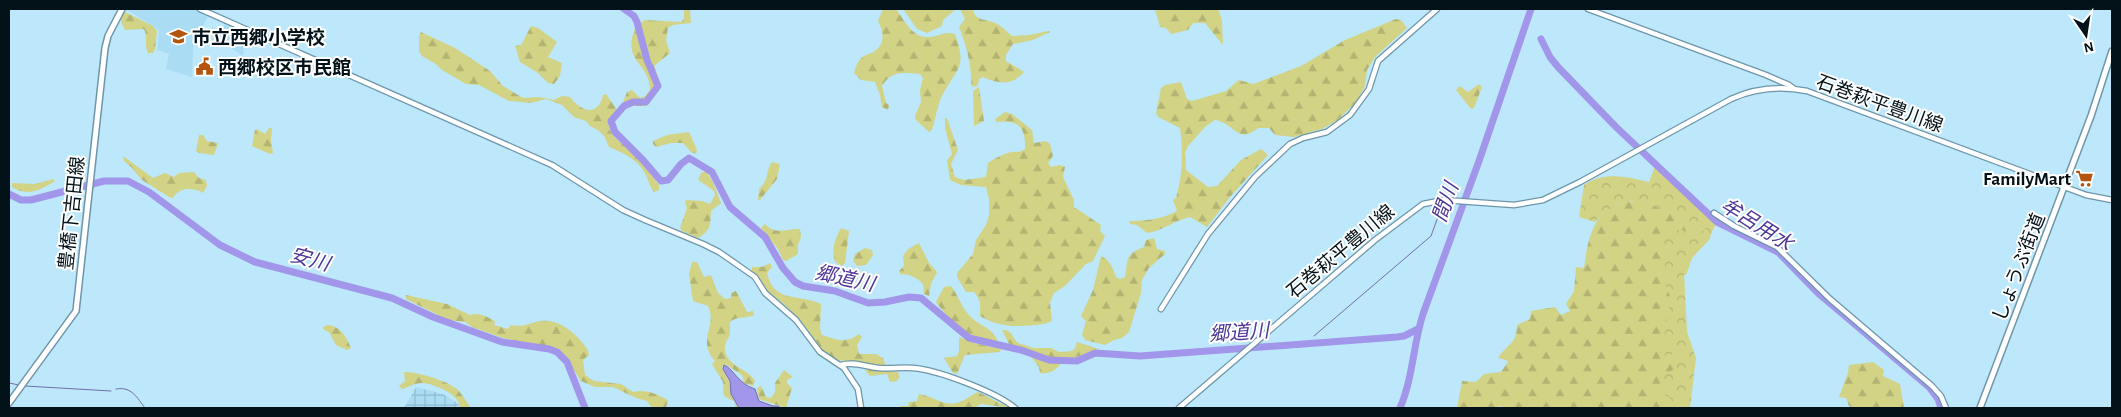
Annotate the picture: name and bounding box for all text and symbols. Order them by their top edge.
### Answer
north arrow [2061,10,2111,60]
school or university icon: 市立西郷小学校 [168,27,188,47]
place label: 市立西郷小学校 [192,27,325,48]
text: N [2082,39,2095,55]
public building icon: 西郷校区市民館 [194,57,214,77]
place label: 西郷校区市民館 [218,58,351,78]
street label: 石巻萩平豊川線 [1814,71,1946,136]
street label: 豊橋下吉田線 [55,155,88,271]
supermarket icon: FamilyMart [2075,168,2095,188]
place label: FamilyMart [1983,170,2072,189]
water label: 間川 [1430,178,1463,225]
water label: 牟呂用水 [1717,194,1798,256]
street label: 石巻萩平豊川線 [1283,201,1398,302]
street label: しょうぶ街道 [1989,211,2049,324]
water label: 安川 [288,244,334,275]
water label: 郷道川 [813,262,878,295]
water label: 郷道川 [1208,320,1272,345]

